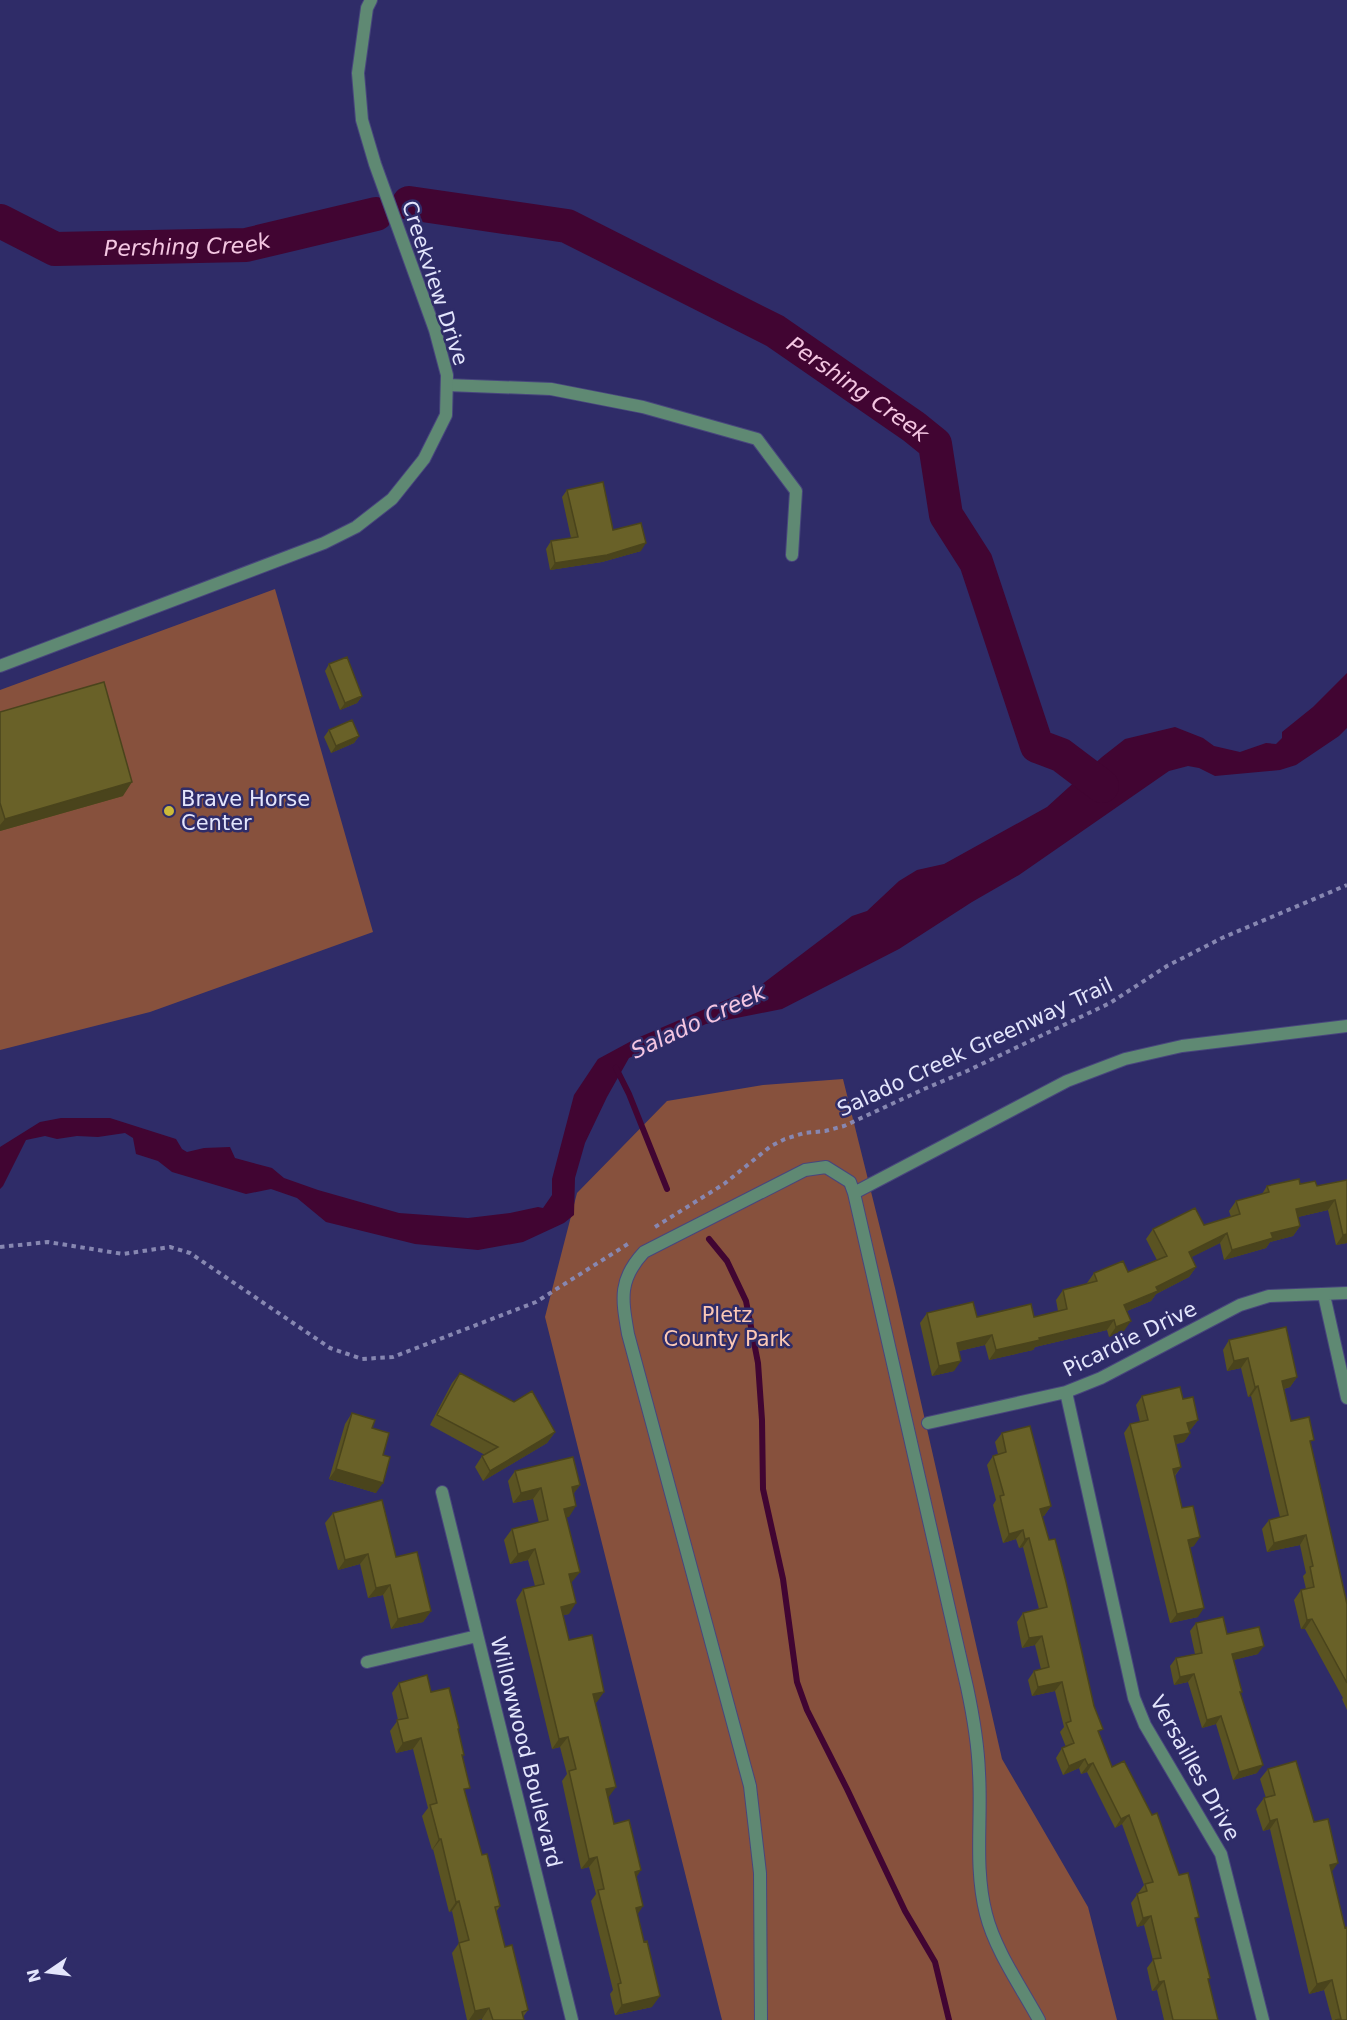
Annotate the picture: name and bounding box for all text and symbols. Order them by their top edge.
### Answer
street label: Creekview Drive [397,198,473,368]
water label: Pershing Creek [104,227,274,261]
water label: Pershing Creek [782,331,935,448]
place label: Brave Horse Center [181,787,310,835]
marker: Brave Horse Center [162,804,176,818]
street label: Salado Creek Greenway Trail [834,973,1116,1121]
water label: Salado Creek [627,979,771,1064]
street label: Picardie Drive [1059,1296,1201,1382]
park label: Pletz County Park [664,1303,791,1351]
street label: Willowwood Boulevard [486,1634,566,1870]
street label: Versailles Drive [1145,1691,1245,1845]
north arrow [18,1942,78,2002]
text: N [23,1967,45,1984]

